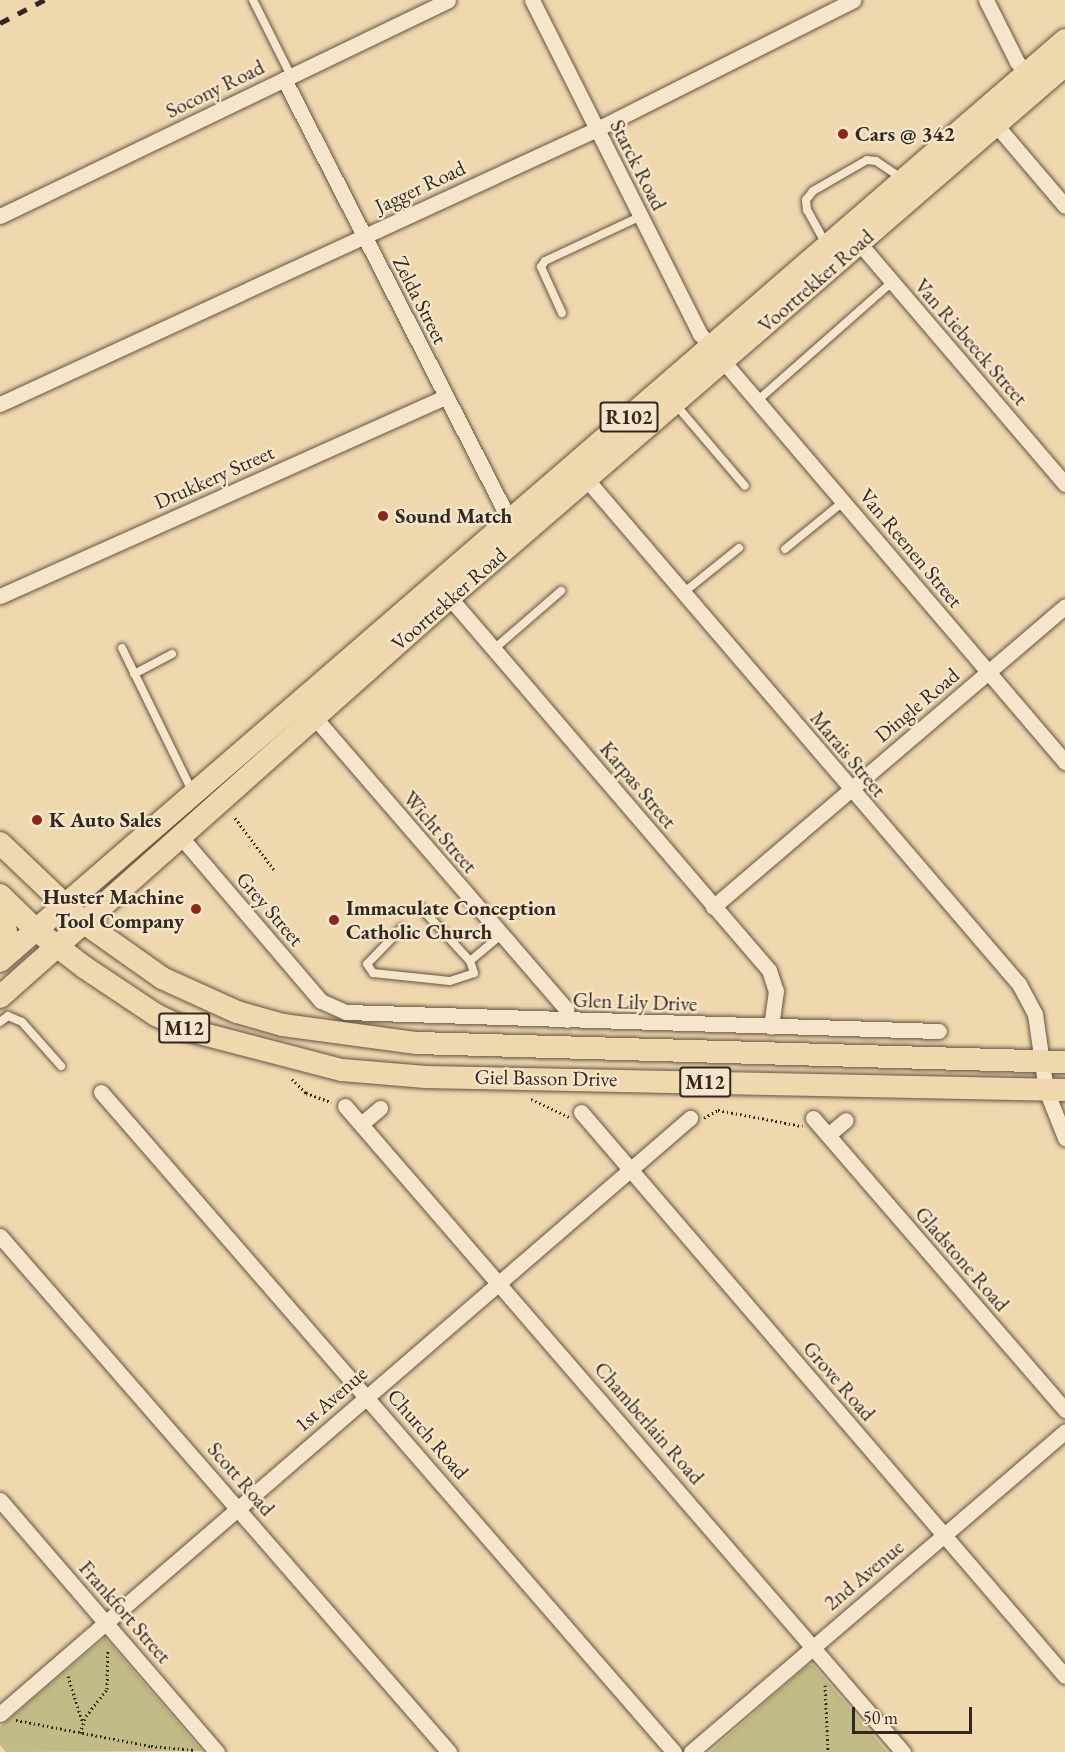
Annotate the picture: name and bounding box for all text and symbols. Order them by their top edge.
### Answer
street label: Socony Road [162,54,268,124]
street label: Starck Road [604,115,672,215]
place label: Cars @ 342 [855,121,955,147]
marker: Cars @ 342 [836,127,850,141]
street label: Jagger Road [371,155,469,219]
street label: Voortrekker Road [753,224,879,338]
street label: Zelda Street [387,252,453,348]
street label: Van Riebeeck Street [909,274,1033,410]
road number: R102 [599,400,659,434]
street label: Drukkery Street [150,439,278,515]
street label: Van Reenen Street [854,483,968,613]
place label: Sound Match [395,503,512,529]
marker: Sound Match [376,509,390,523]
street label: Voortrekker Road [386,542,512,656]
street label: Dingle Road [870,662,964,748]
street label: Marais Street [805,706,891,802]
street label: Karpas Street [594,736,682,834]
street label: Wicht Street [398,786,482,878]
place label: K Auto Sales [49,807,161,833]
marker: K Auto Sales [30,813,44,827]
street label: Grey Street [231,867,309,951]
place label: Huster Machine Tool Company [43,884,184,934]
place label: Immaculate Conception Catholic Church [346,895,556,945]
marker: Huster Machine Tool Company [189,902,203,916]
marker: Immaculate Conception Catholic Church [327,913,341,927]
street label: Glen Lily Drive [572,987,698,1017]
road number: M12 [157,1011,211,1045]
street label: Giel Basson Drive [474,1064,618,1092]
road number: M12 [678,1065,732,1099]
street label: Gladstone Road [910,1201,1014,1317]
street label: Grove Road [798,1336,880,1426]
street label: Chamberlain Road [589,1357,709,1489]
street label: 1st Avenue [290,1361,372,1437]
street label: Church Road [382,1384,474,1484]
street label: Scott Road [202,1437,280,1521]
street label: 2nd Avenue [819,1534,909,1616]
street label: Frankfort Street [74,1556,176,1668]
scale bar [855,1695,975,1733]
text: 50 m [863,1706,898,1729]

